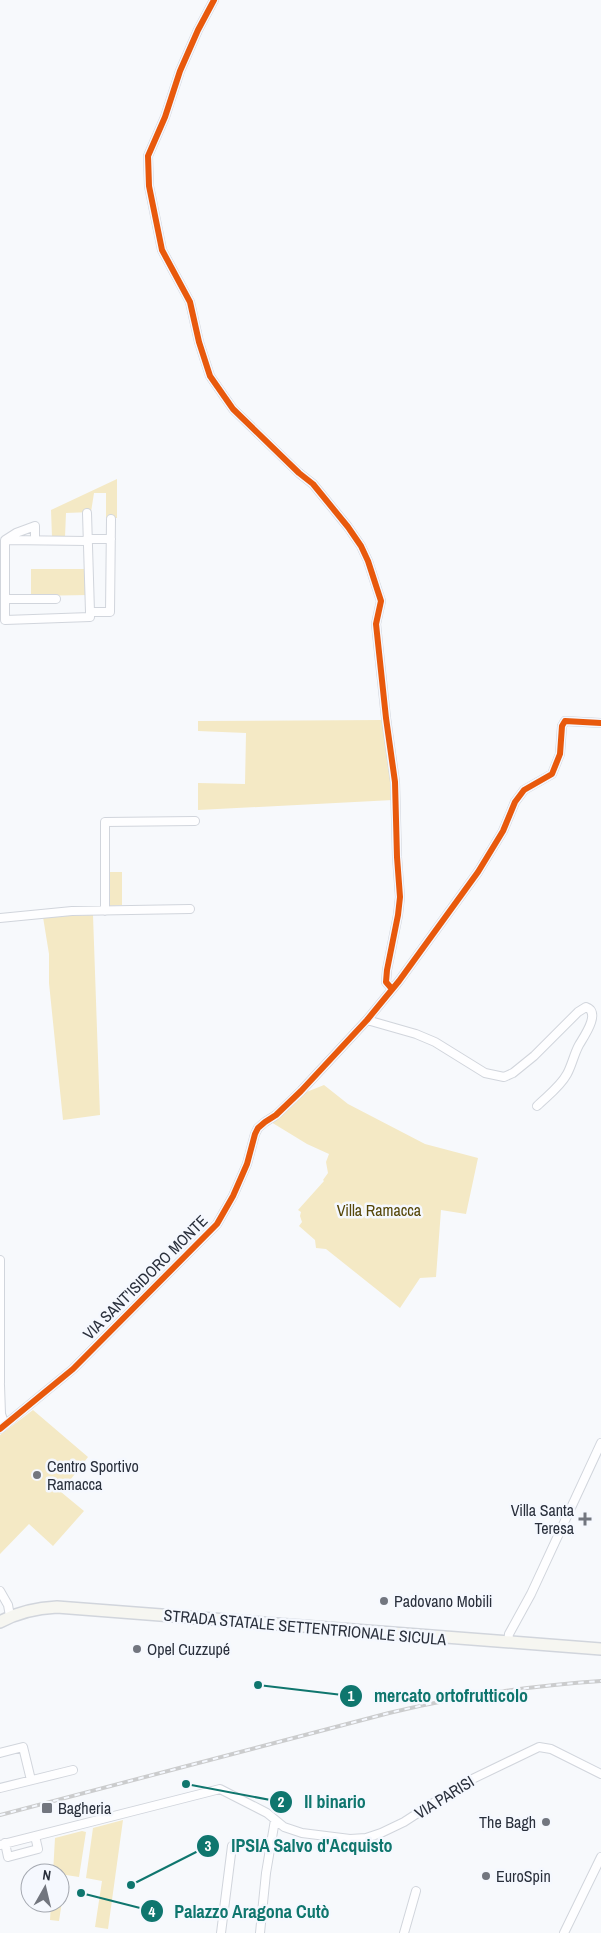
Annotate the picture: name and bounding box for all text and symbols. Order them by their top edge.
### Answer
park label: Villa Ramacca [337,1199,422,1221]
street label: VIA SANT'ISIDORO MONTE [78,1210,212,1344]
place label: Centro Sportivo Ramacca [47,1455,139,1495]
marker: Centro Sportivo Ramacca [31,1469,43,1481]
place label: Villa Santa Teresa [511,1499,575,1539]
marker: Villa Santa Teresa [578,1512,592,1526]
place label: Padovano Mobili [394,1590,492,1612]
marker: Padovano Mobili [378,1595,390,1607]
street label: STRADA STATALE SETTENTRIONALE SICULA [163,1604,447,1650]
place label: Opel Cuzzupé [147,1638,230,1660]
marker: Opel Cuzzupé [131,1643,143,1655]
callout: mercato ortofrutticolo [338,1679,538,1712]
text: mercato ortofrutticolo [374,1683,528,1708]
text: 1 [348,1685,355,1706]
street label: VIA PARISI [410,1770,478,1824]
callout: Il binario [269,1785,375,1818]
text: Il binario [304,1789,366,1814]
text: 2 [278,1791,285,1812]
place label: Bagheria [58,1797,112,1819]
marker: Bagheria [40,1801,54,1815]
place label: The Bagh [479,1811,536,1833]
marker: The Bagh [540,1816,552,1828]
callout: IPSIA Salvo d'Acquisto [196,1829,403,1862]
text: IPSIA Salvo d'Acquisto [231,1833,393,1858]
text: 3 [205,1835,212,1856]
north arrow [20,1863,70,1913]
place label: EuroSpin [496,1865,551,1887]
text: N [41,1866,52,1885]
marker: EuroSpin [480,1870,492,1882]
callout: Palazzo Aragona Cutò [139,1895,340,1928]
text: Palazzo Aragona Cutò [174,1899,330,1924]
text: 4 [149,1901,156,1922]

